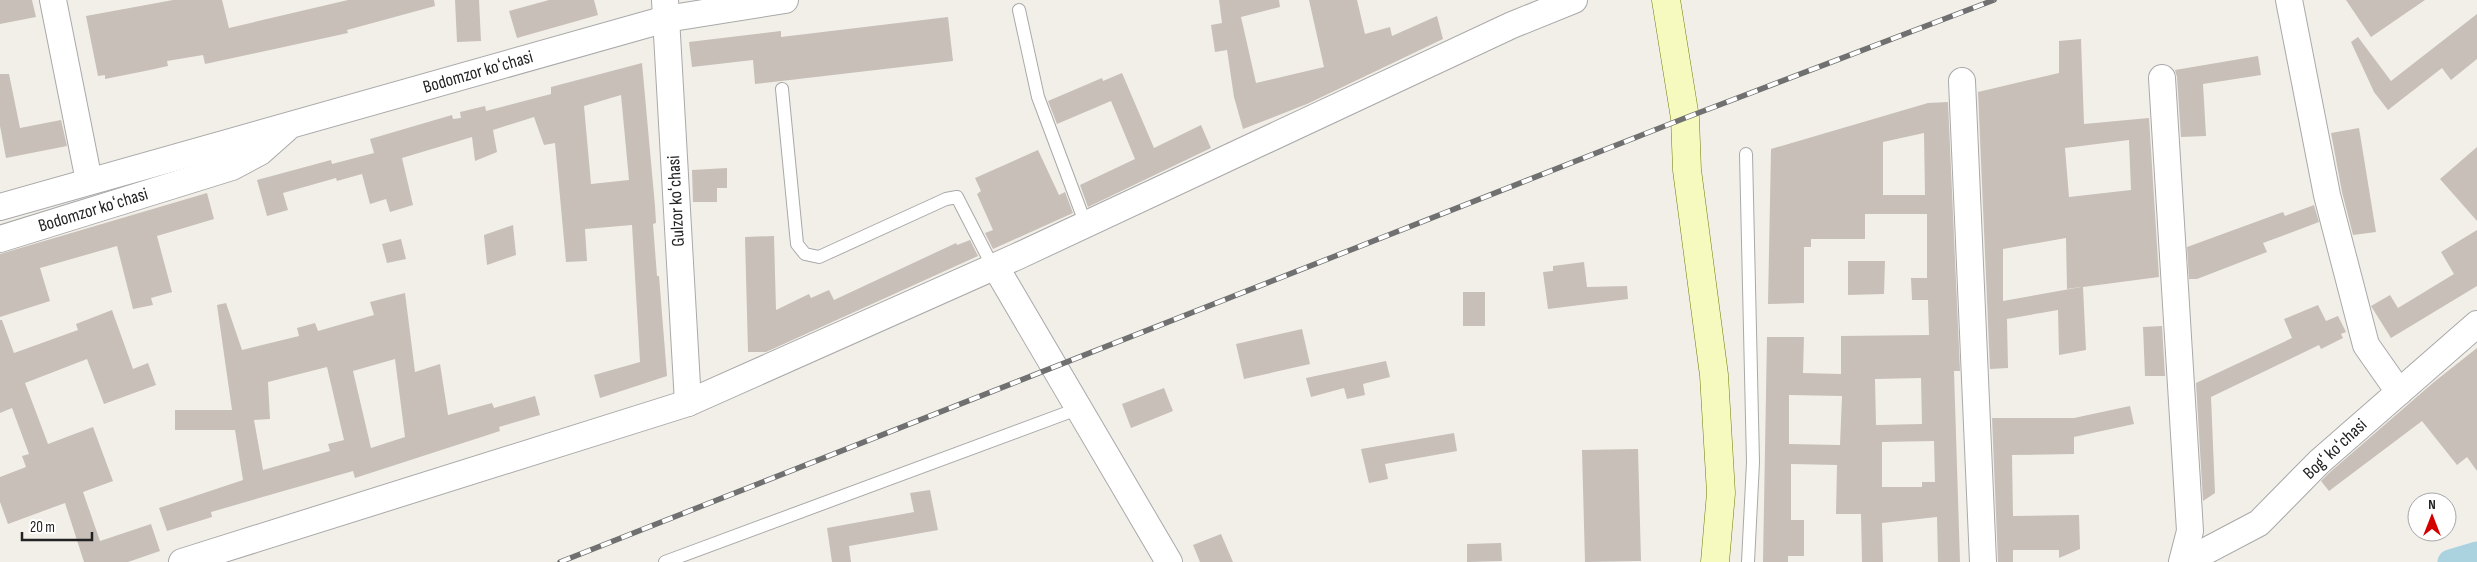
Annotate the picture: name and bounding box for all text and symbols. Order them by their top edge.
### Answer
street label: Bodomzor koʻchasi [421,46,535,98]
street label: Gulzor koʻchasi [663,155,689,247]
street label: Bodomzor koʻchasi [36,183,150,237]
street label: Bogʻ koʻchasi [2299,414,2371,484]
north arrow [2407,492,2457,542]
text: N [2428,496,2436,513]
scale bar [22,510,92,542]
text: 20 m [30,518,55,537]

